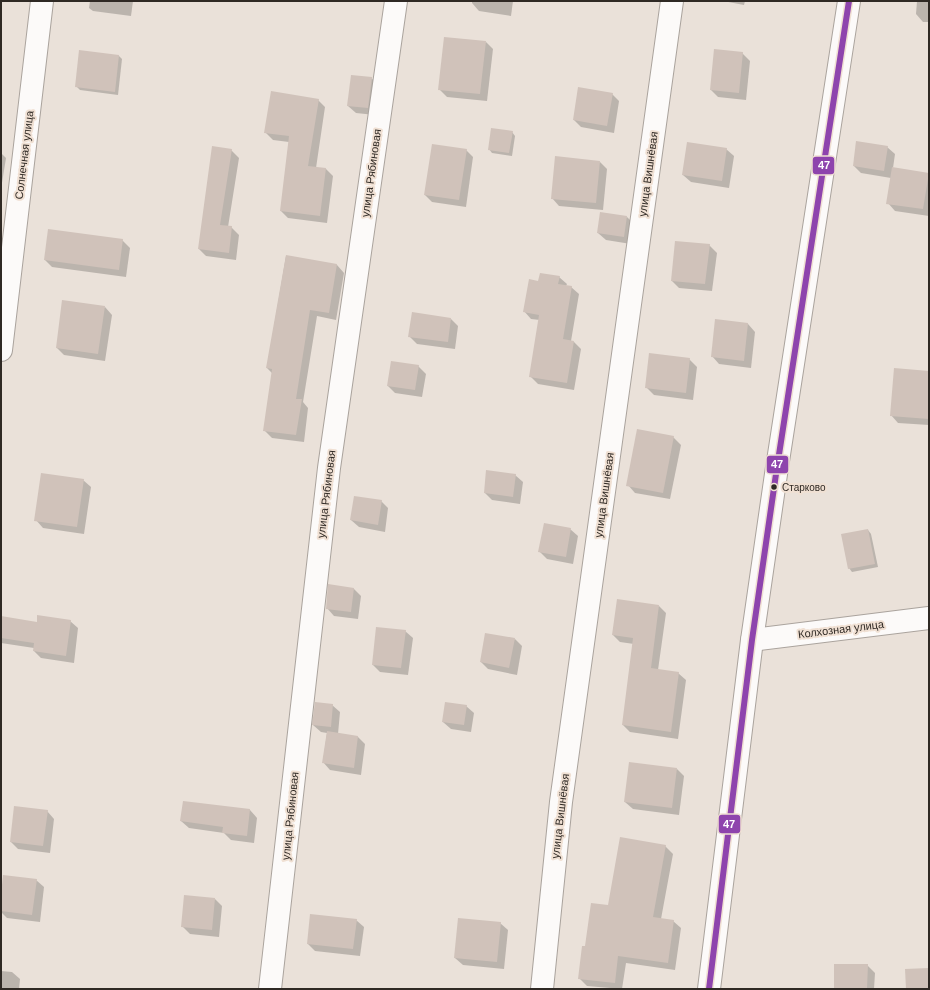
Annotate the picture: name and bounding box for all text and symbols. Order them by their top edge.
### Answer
street label: Солнечная улица [13,109,36,200]
street label: улица Рябиновая [359,128,383,218]
street label: улица Вишнёвая [636,131,660,217]
line badge: 47 [812,156,835,175]
text: 47 [818,159,830,171]
street label: улица Рябиновая [315,449,337,539]
street label: улица Вишнёвая [592,452,616,538]
line badge: 47 [766,455,789,474]
text: 47 [771,458,783,470]
marker: Старково [769,482,779,492]
place label: Старково [782,482,826,493]
street label: Колхозная улица [797,618,886,640]
street label: улица Рябиновая [279,771,301,861]
street label: улица Вишнёвая [549,773,571,859]
line badge: 47 [718,814,741,834]
text: 47 [723,818,735,830]

